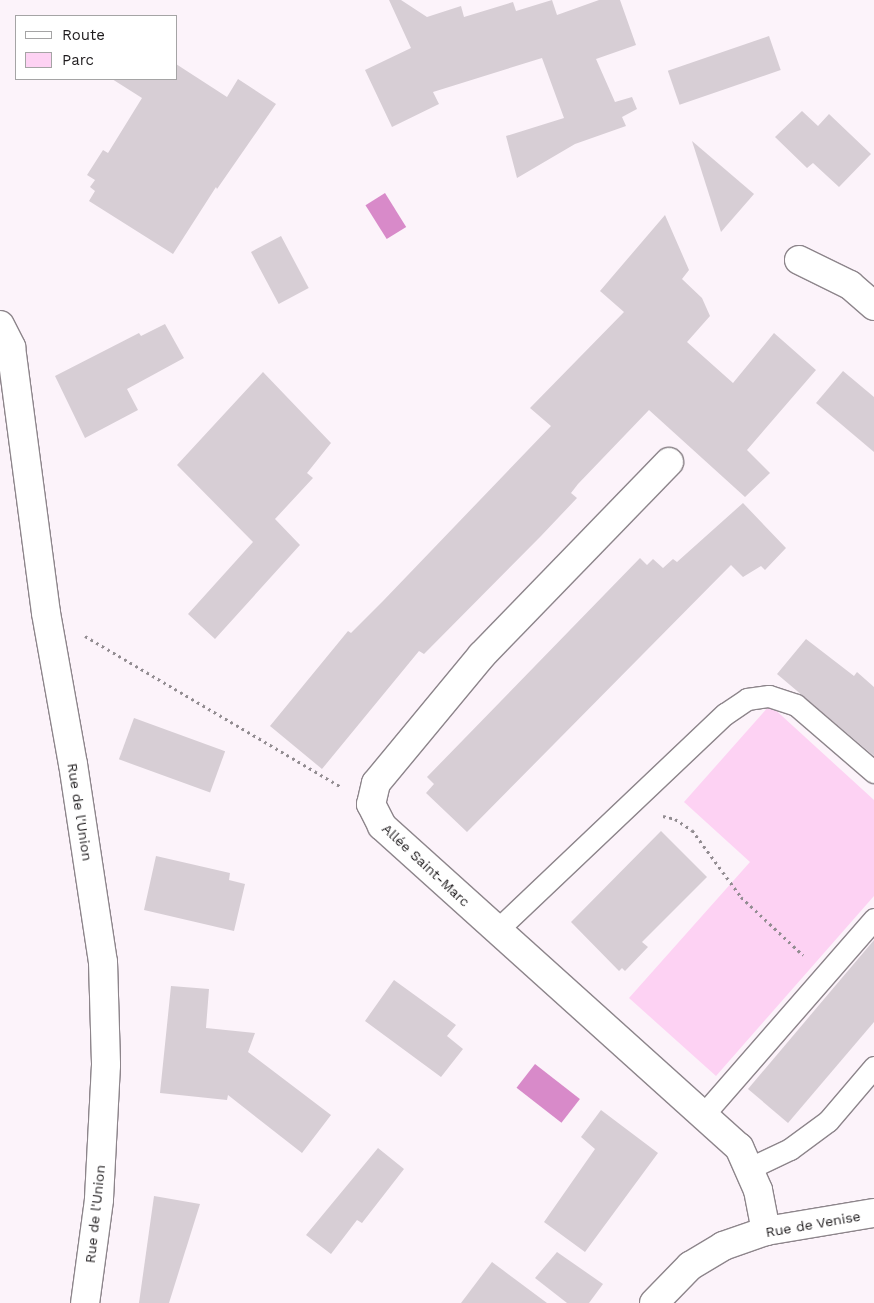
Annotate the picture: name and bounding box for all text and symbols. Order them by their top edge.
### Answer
legend [15,15,178,80]
text: Route [62,26,105,44]
text: Parc [62,51,94,69]
street label: Rue de l'Union [64,762,96,862]
street label: Allée Saint-Marc [379,820,473,910]
street label: Rue de l'Union [81,1164,109,1264]
street label: Rue de Venise [764,1207,862,1241]

